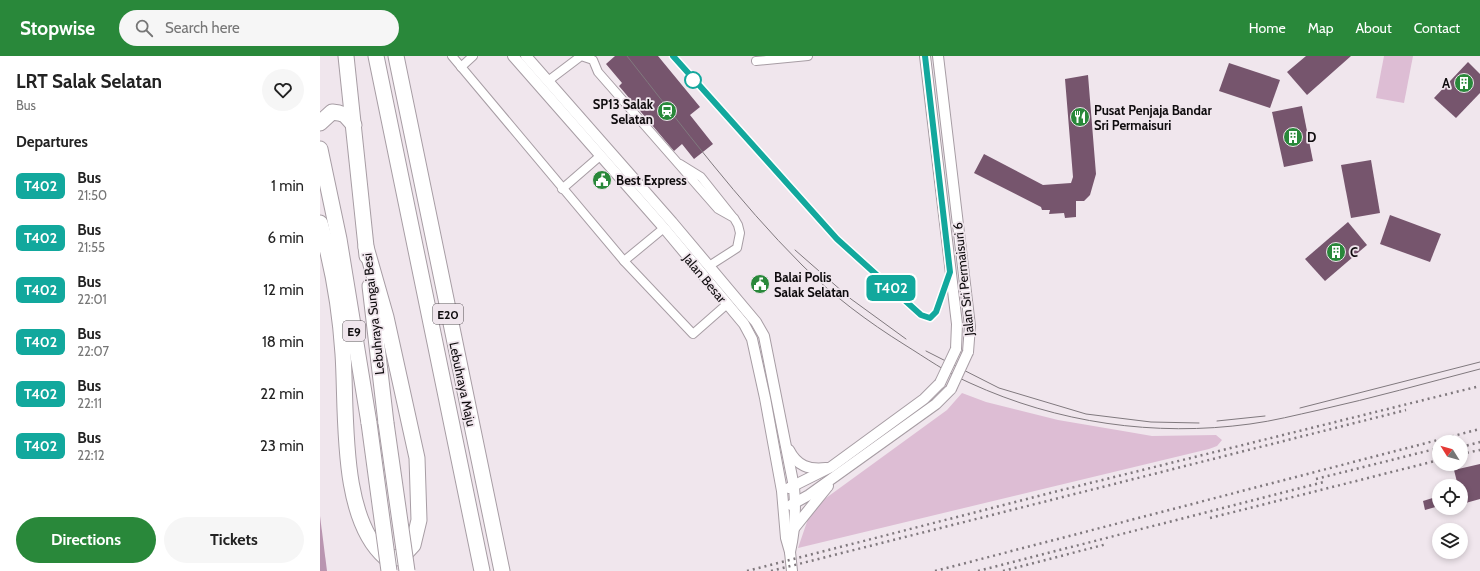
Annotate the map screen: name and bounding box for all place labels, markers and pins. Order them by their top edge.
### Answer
unlabelled marker [684,71,702,89]
building icon: A [1453,72,1475,94]
place label: A [1442,75,1451,91]
place label: SP13 Salak Selatan [593,96,654,127]
station icon: SP13 Salak Selatan [656,100,678,122]
place label: Pusat Penjaja Bandar Sri Permaisuri [1094,102,1212,133]
restaurant icon: Pusat Penjaja Bandar Sri Permaisuri [1069,106,1091,128]
building icon: D [1282,126,1304,148]
place label: D [1307,129,1316,145]
public building icon: Best Express [591,169,613,191]
place label: Best Express [616,172,687,188]
building icon: C [1325,241,1347,263]
place label: C [1350,244,1358,260]
place label: Balai Polis Salak Selatan [774,269,849,300]
public building icon: Balai Polis Salak Selatan [749,273,771,295]

